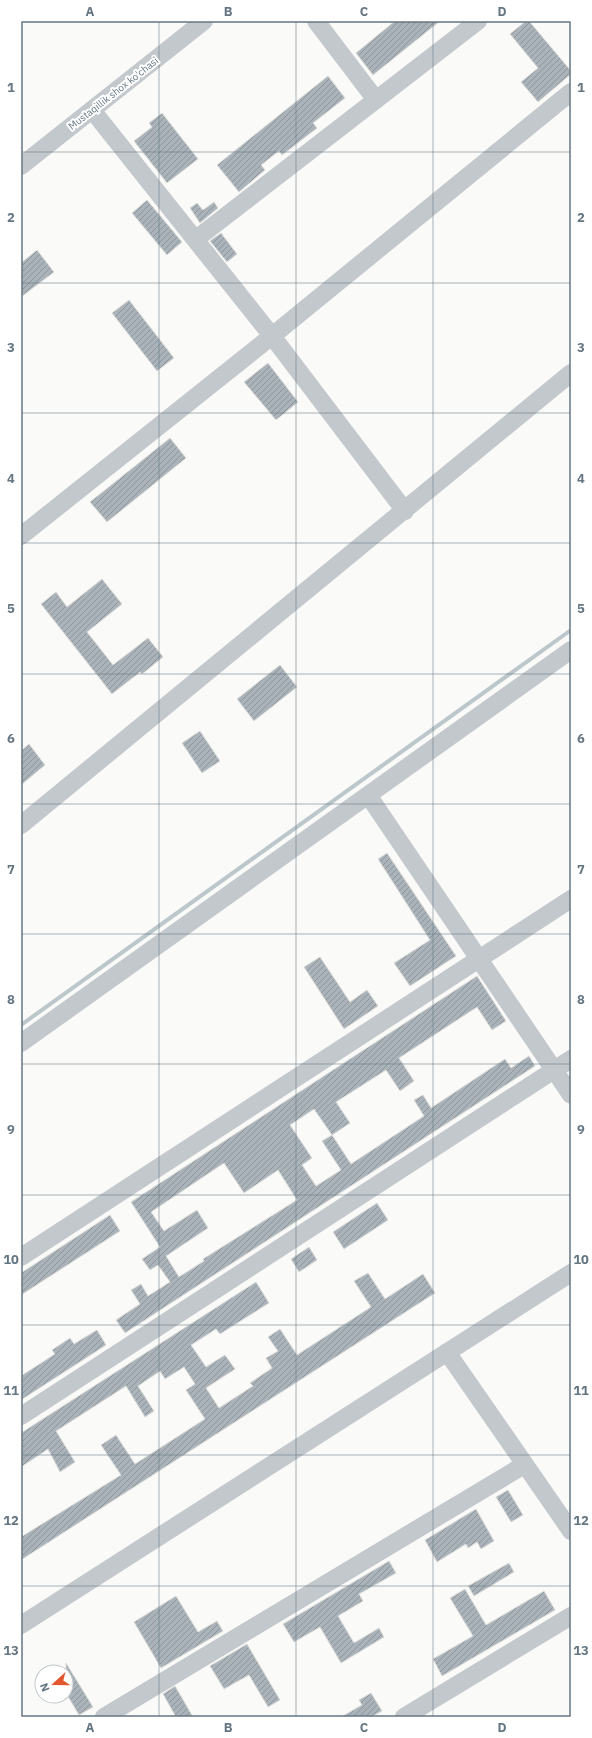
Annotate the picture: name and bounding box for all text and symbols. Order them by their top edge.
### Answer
text: A [86,3,95,20]
text: B [224,3,233,20]
text: C [360,3,369,20]
text: D [497,3,507,20]
street label: Mustaqillik shox ko'chasi [66,54,161,133]
text: 1 [7,79,15,96]
text: 1 [577,79,585,96]
text: 2 [7,209,15,226]
text: 2 [577,209,585,226]
text: 3 [7,339,15,356]
text: 3 [577,339,585,356]
text: 4 [7,470,15,487]
text: 4 [577,470,585,487]
text: 5 [7,600,15,617]
text: 5 [577,600,585,617]
text: 6 [7,730,15,747]
text: 6 [577,730,585,747]
text: 7 [7,861,15,878]
text: 7 [577,861,585,878]
text: 8 [7,991,15,1008]
text: 8 [577,991,585,1008]
text: 9 [7,1121,15,1138]
text: 9 [577,1121,585,1138]
text: 10 [3,1251,19,1268]
text: 10 [573,1251,589,1268]
text: 11 [3,1382,19,1399]
text: 11 [573,1382,589,1399]
text: 12 [3,1512,19,1529]
text: 12 [573,1512,589,1529]
text: 13 [3,1642,19,1659]
text: 13 [573,1642,589,1659]
north arrow [34,1664,74,1704]
text: N [37,1681,53,1694]
text: A [86,1719,95,1736]
text: B [224,1719,233,1736]
text: C [360,1719,369,1736]
text: D [497,1719,507,1736]

